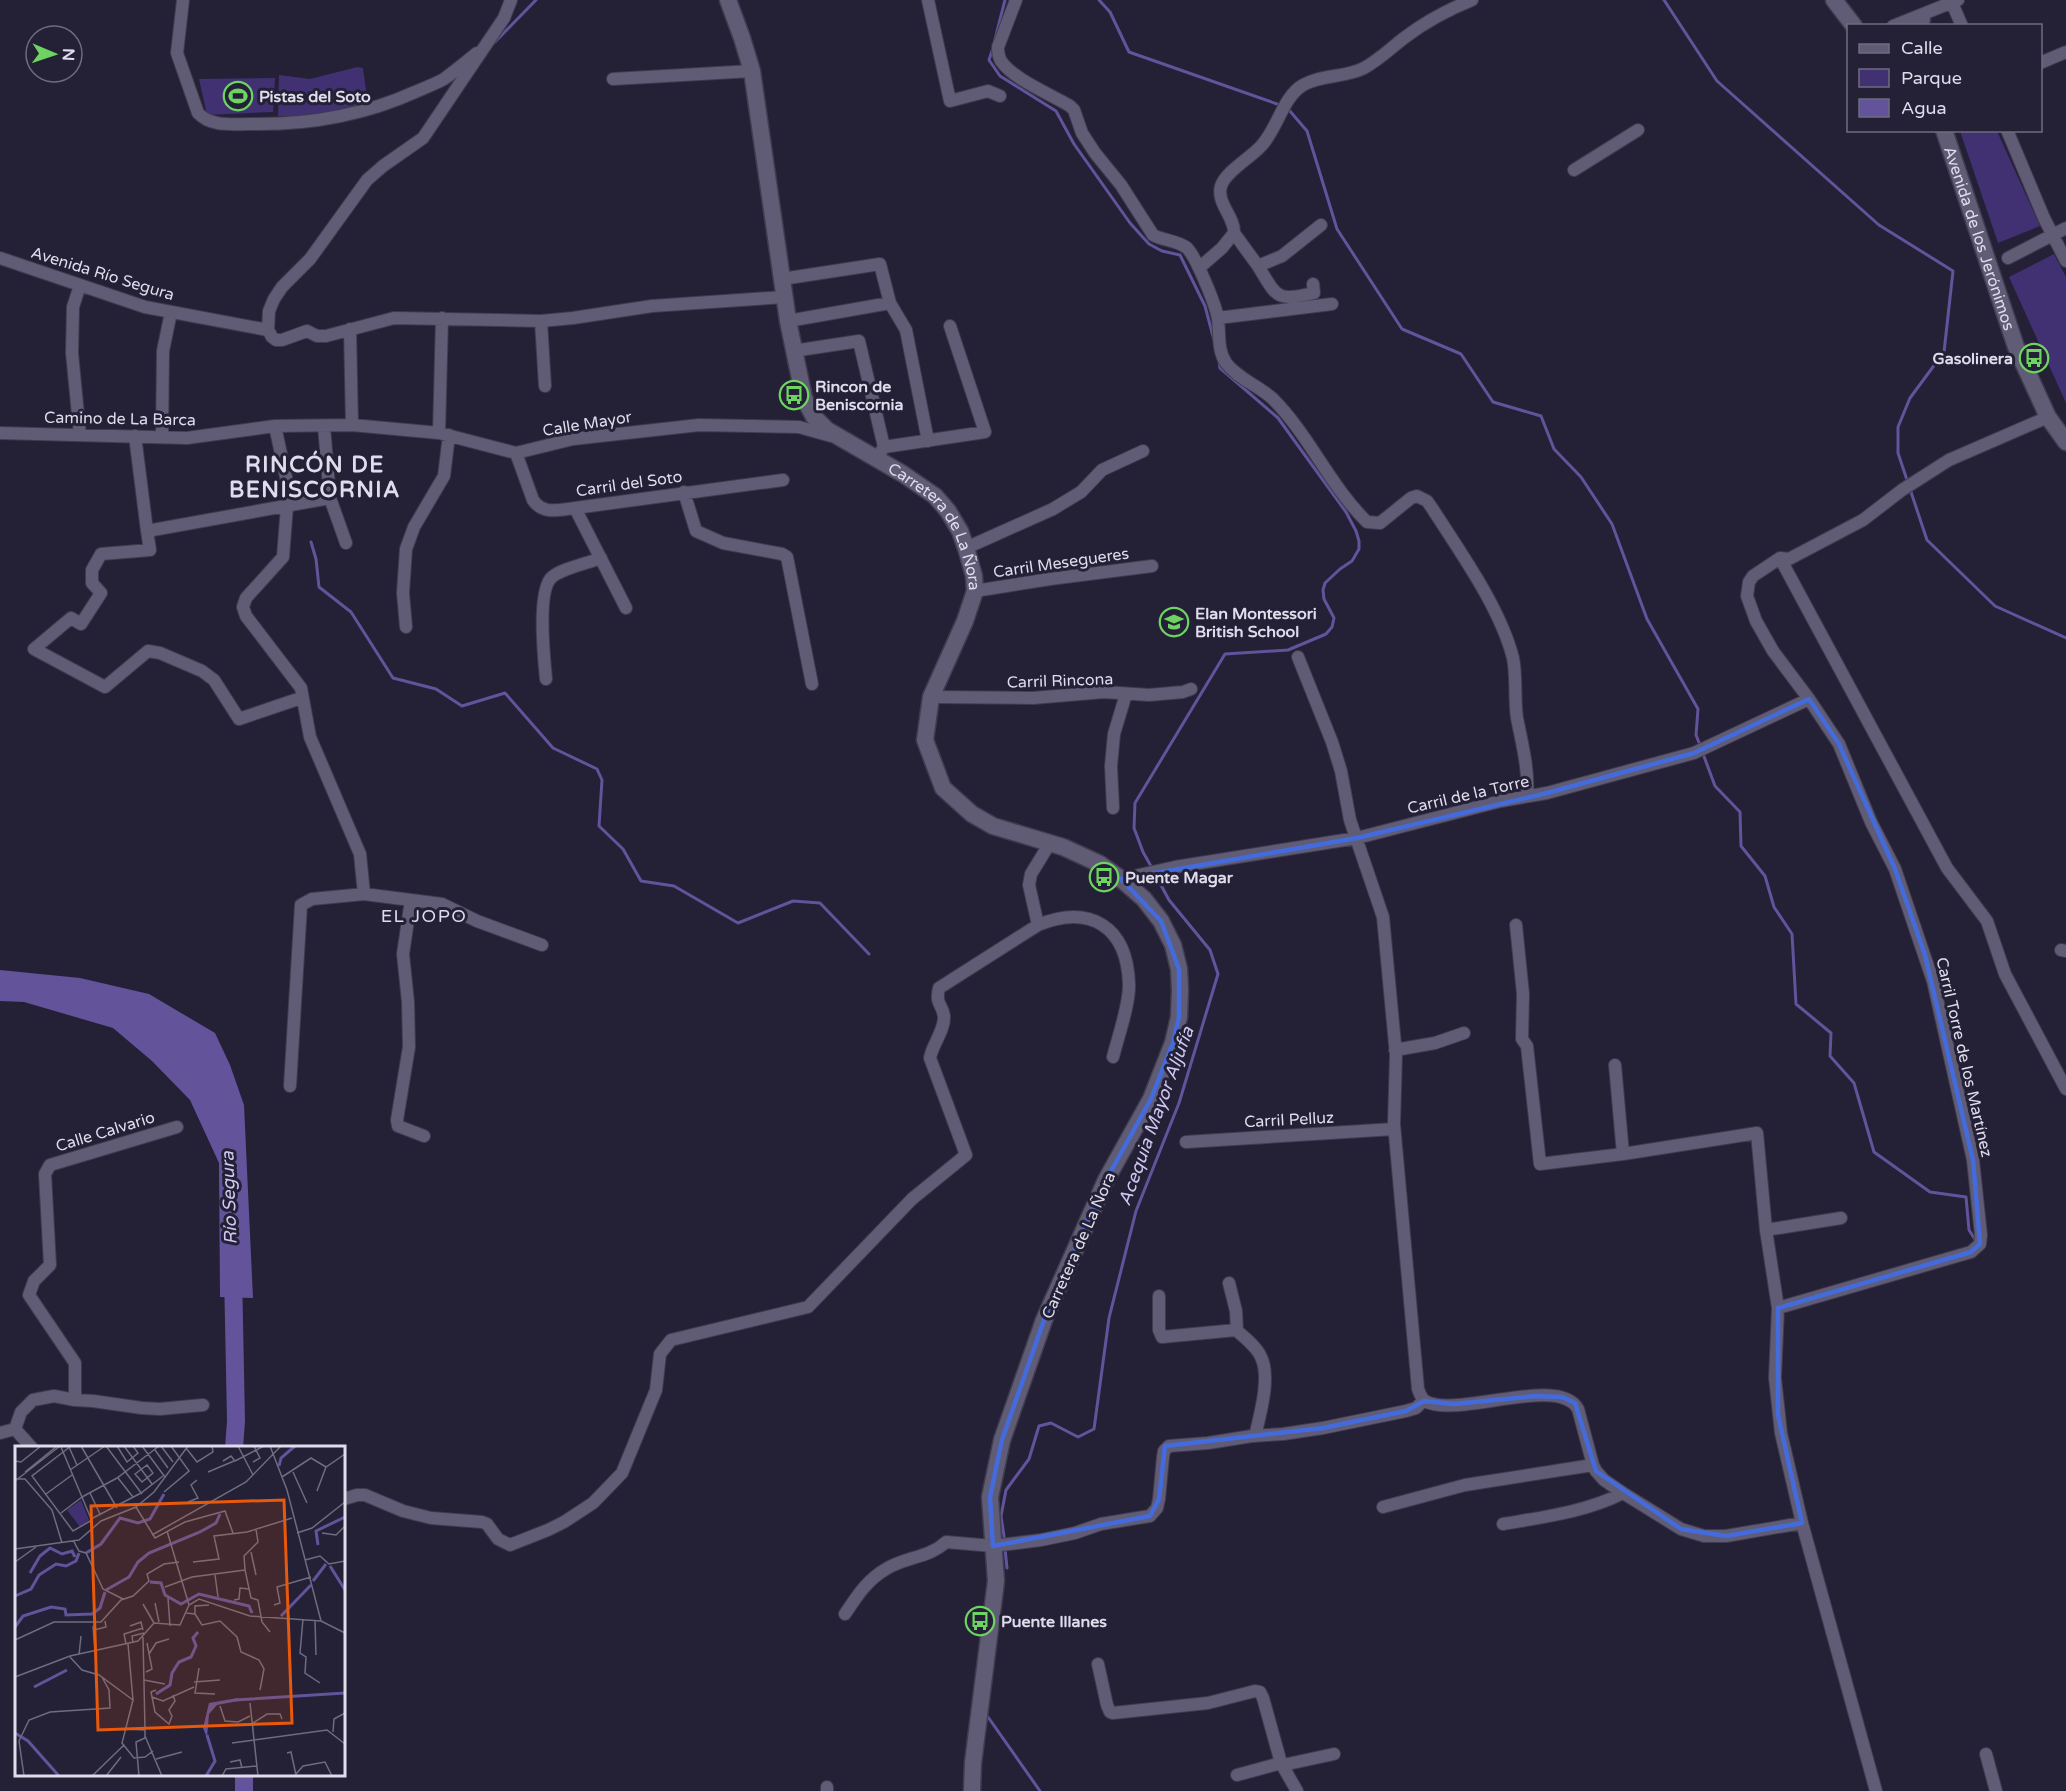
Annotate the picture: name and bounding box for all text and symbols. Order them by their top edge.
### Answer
north arrow [24,24,84,84]
legend [1847,24,2042,132]
text: Calle [1901,37,1943,59]
text: N [58,48,78,61]
text: Parque [1901,67,1962,89]
sports icon: Pistas del Soto [222,80,254,112]
place label: Pistas del Soto [259,87,371,107]
text: Agua [1901,97,1947,119]
street label: Avenida de los Jerónimos [1939,144,2019,333]
street label: Avenida Río Segura [29,243,177,305]
bus stop icon: Gasolinera [2018,342,2050,374]
place label: Gasolinera [1933,349,2013,369]
place label: Rincon de Beniscornia [815,377,904,415]
bus stop icon: Rincon de Beniscornia [778,379,810,411]
street label: Calle Mayor [541,407,634,441]
street label: Camino de La Barca [44,408,196,430]
district label: RINCÓN DE BENISCORNIA [229,450,401,503]
street label: Carretera de La Ñora [884,459,984,591]
street label: Carril del Soto [575,467,684,501]
street label: Carril Mesegueres [992,544,1130,582]
place label: Elan Montessori British School [1195,604,1317,642]
school or university icon: Elan Montessori British School [1158,606,1190,638]
street label: Carril Rincona [1006,669,1114,693]
street label: Carril de la Torre [1405,771,1531,819]
bus stop icon: Puente Magar [1088,861,1120,893]
place label: Puente Magar [1125,868,1234,888]
district label: EL JOPO [381,905,467,927]
street label: Carril Torre de los Martínez [1931,955,1997,1159]
water label: Acequia Mayor Aljufía [1113,1023,1199,1208]
street label: Calle Calvario [53,1107,157,1157]
street label: Carril Pelluz [1244,1108,1334,1132]
water label: Río Segura [216,1150,242,1245]
street label: Carretera de La Ñora [1038,1169,1120,1322]
inset map [15,1446,345,1776]
bus stop icon: Puente Illanes [964,1605,996,1637]
place label: Puente Illanes [1001,1612,1107,1632]

